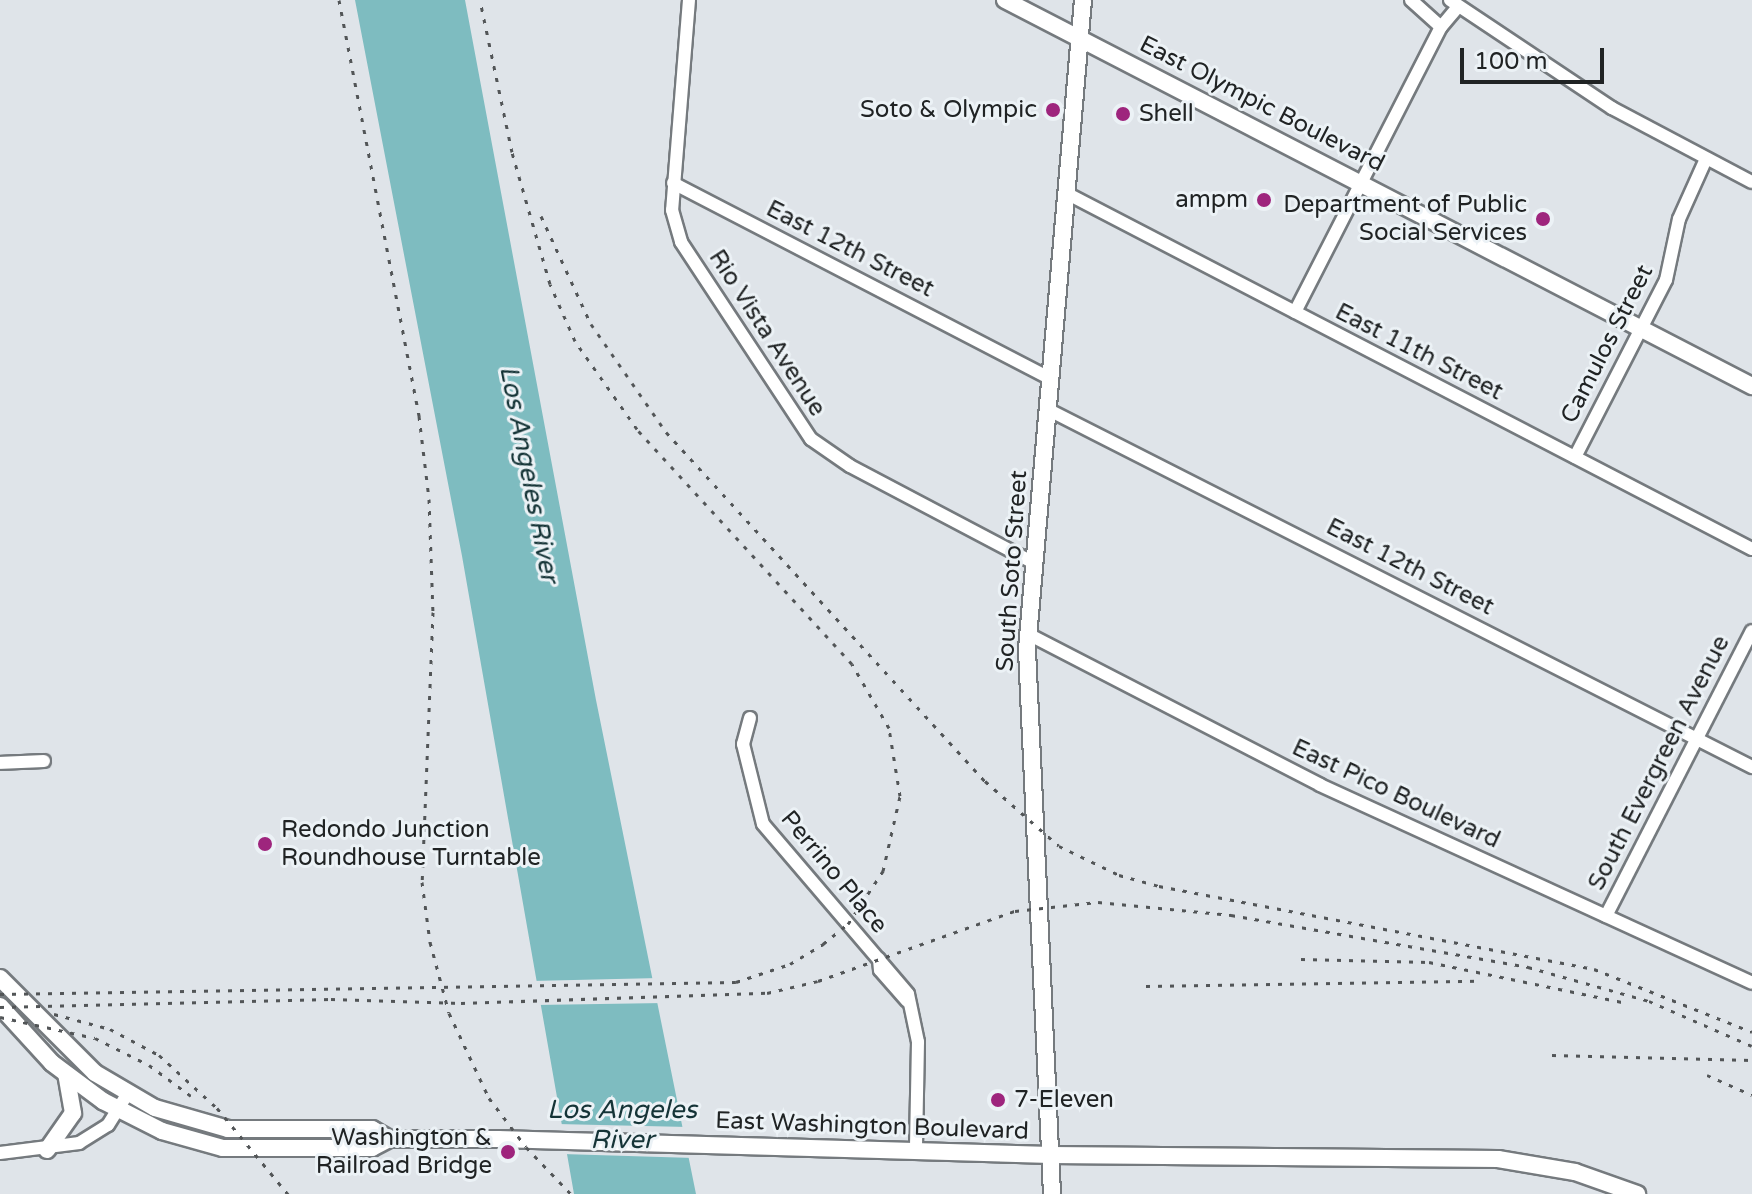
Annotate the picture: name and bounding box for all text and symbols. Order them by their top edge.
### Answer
street label: East Olympic Boulevard [1135,30,1389,178]
scale bar [1464,32,1608,82]
text: 100 m [1474,47,1548,76]
place label: Soto & Olympic [860,96,1037,124]
place label: Shell [1139,100,1194,128]
marker: Soto & Olympic [1044,101,1062,119]
marker: Shell [1114,105,1132,123]
place label: ampm [1175,186,1248,214]
marker: ampm [1255,191,1273,209]
place label: Department of Public Social Services [1283,191,1527,247]
street label: East 12th Street [761,194,939,304]
marker: Department of Public Social Services [1534,210,1552,228]
street label: Rio Vista Avenue [703,244,831,422]
street label: Camulos Street [1555,260,1659,428]
street label: East 11th Street [1330,297,1508,407]
water label: Los Angeles River [493,363,565,585]
street label: South Soto Street [991,469,1033,673]
street label: East 12th Street [1321,512,1499,622]
street label: South Evergreen Avenue [1582,631,1736,895]
street label: East Pico Boulevard [1287,733,1505,855]
street label: Perrino Place [774,805,894,939]
place label: Redondo Junction Roundhouse Turntable [281,816,541,872]
marker: Redondo Junction Roundhouse Turntable [256,835,274,853]
place label: 7-Eleven [1014,1086,1114,1114]
marker: 7-Eleven [989,1091,1007,1109]
water label: Los Angeles River [547,1094,697,1156]
street label: East Washington Boulevard [715,1106,1029,1146]
place label: Washington & Railroad Bridge [316,1124,492,1180]
marker: Washington & Railroad Bridge [499,1143,517,1161]

